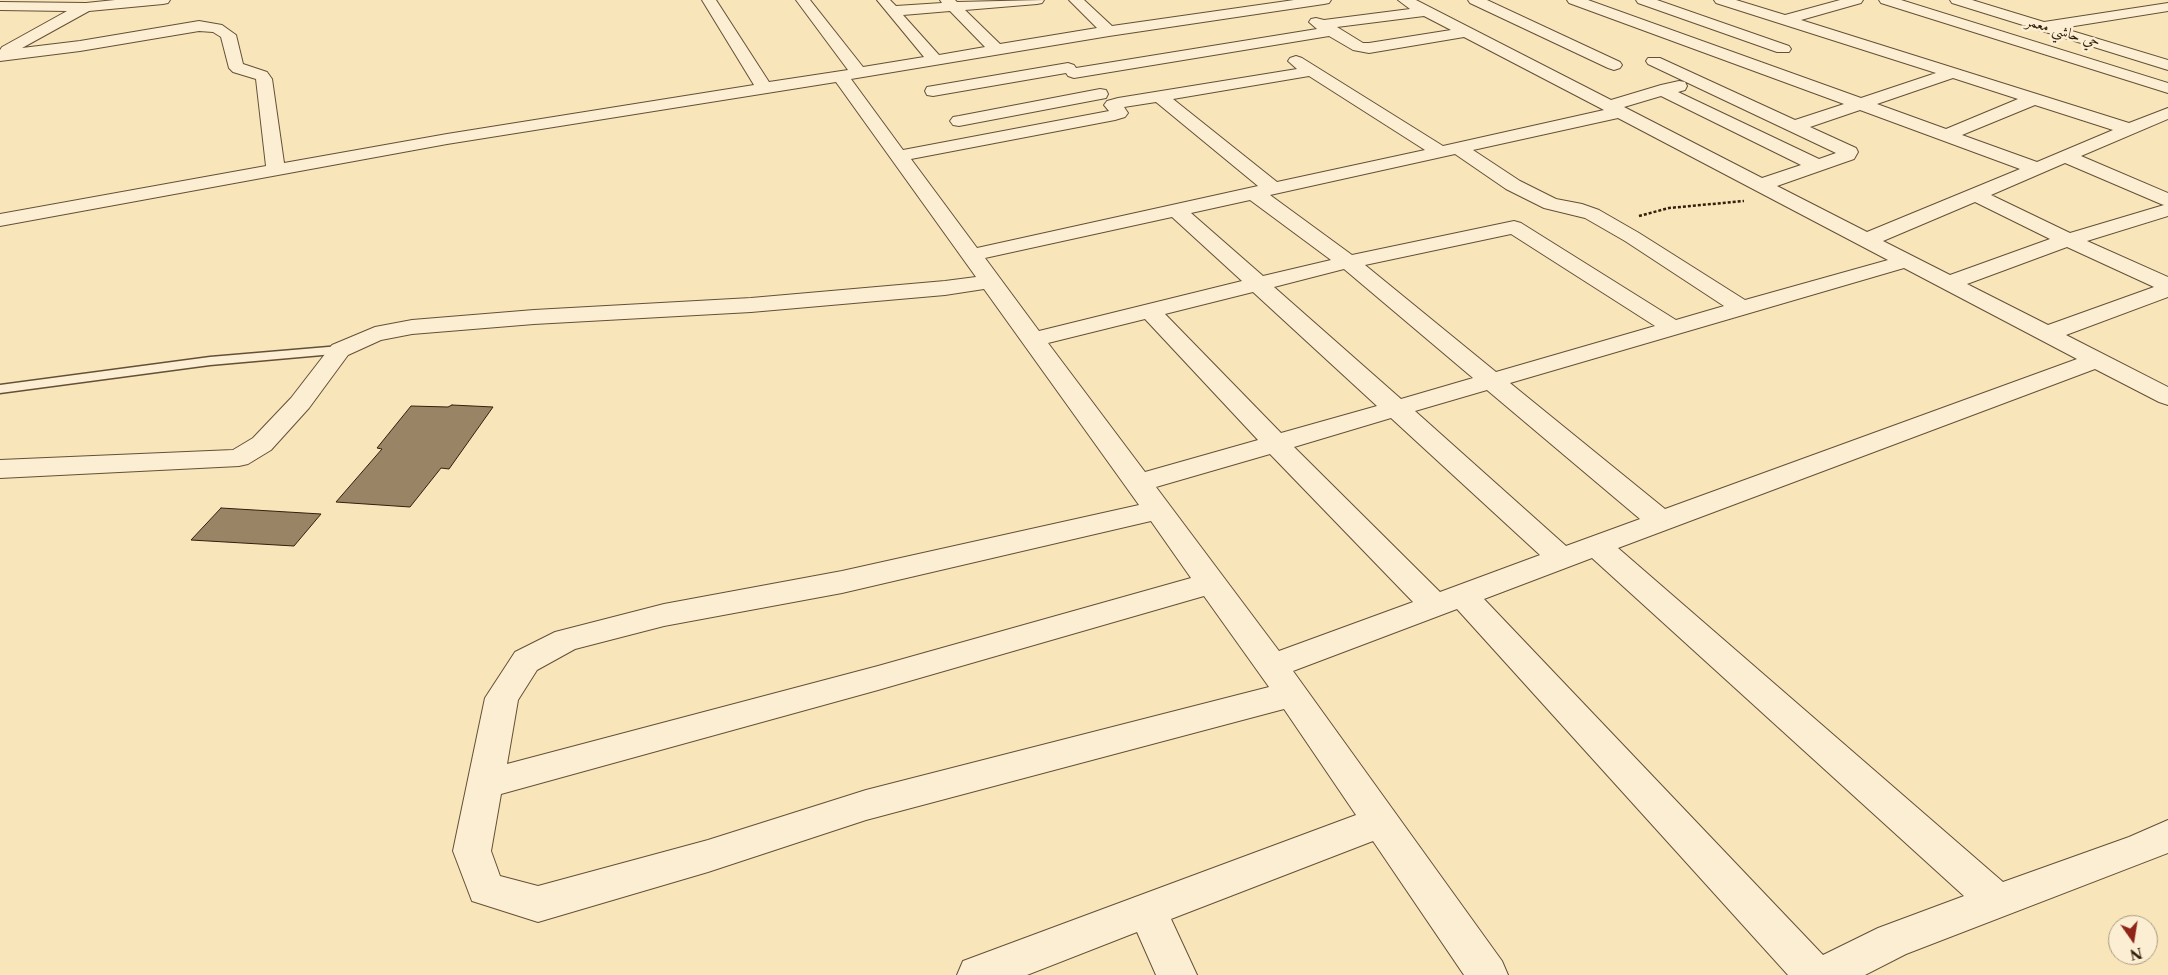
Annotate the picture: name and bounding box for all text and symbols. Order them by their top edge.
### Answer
street label: حي حاشي معمر [2024,12,2102,52]
north arrow [2108,915,2158,965]
text: N [2128,944,2144,964]

